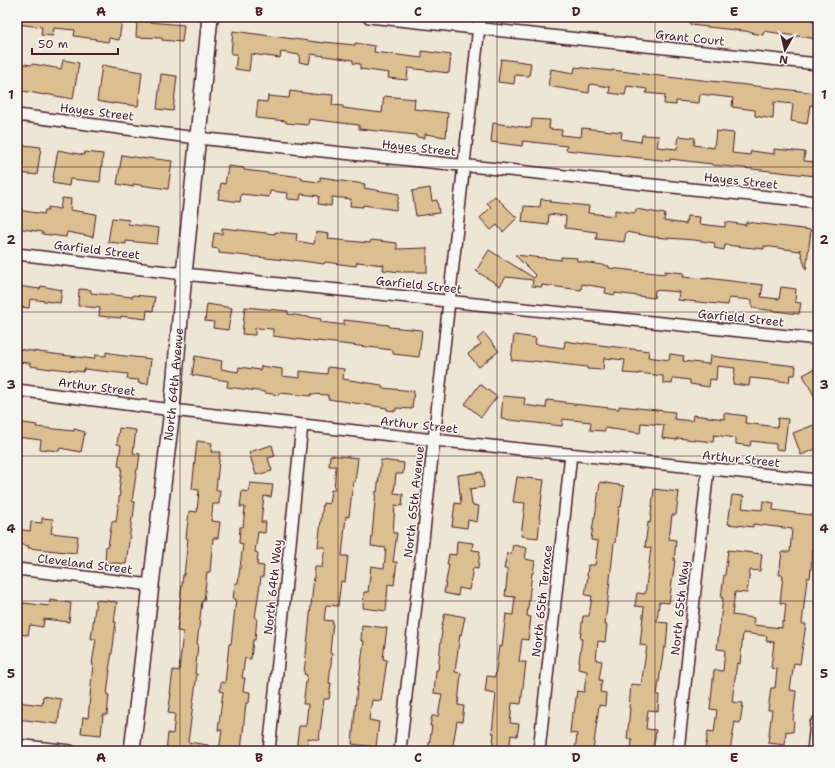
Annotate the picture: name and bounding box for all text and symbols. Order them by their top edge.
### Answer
text: A [96,3,106,20]
text: B [255,3,263,20]
text: C [414,3,422,20]
text: D [571,3,581,20]
text: E [730,3,739,20]
street label: Grant Court [654,26,726,50]
scale bar [32,30,118,56]
north arrow [765,30,805,70]
text: 50 m [38,36,68,52]
text: N [778,51,789,67]
text: 1 [8,86,14,103]
text: 1 [821,86,827,103]
street label: Hayes Street [59,100,135,124]
street label: Hayes Street [381,136,457,160]
street label: Hayes Street [703,169,779,193]
text: 2 [6,231,16,248]
text: 2 [819,231,829,248]
street label: Garfield Street [53,237,141,263]
street label: Garfield Street [375,273,463,297]
street label: Garfield Street [697,306,785,330]
street label: North 64th Avenue [160,327,187,442]
street label: Arthur Street [57,374,137,400]
text: 3 [6,376,16,393]
text: 3 [819,376,829,393]
street label: Arthur Street [379,413,459,437]
street label: North 65th Avenue [400,445,428,559]
street label: Arthur Street [701,447,781,471]
text: 4 [6,520,16,537]
text: 4 [819,520,829,537]
street label: North 64th Way [260,538,286,636]
street label: North 65th Terrace [528,544,556,658]
street label: Cleveland Street [37,550,133,578]
street label: North 65th Way [667,560,693,656]
text: 5 [7,665,15,682]
text: 5 [820,665,828,682]
text: A [96,749,106,766]
text: B [255,749,263,766]
text: C [414,749,422,766]
text: D [571,749,581,766]
text: E [730,749,739,766]

